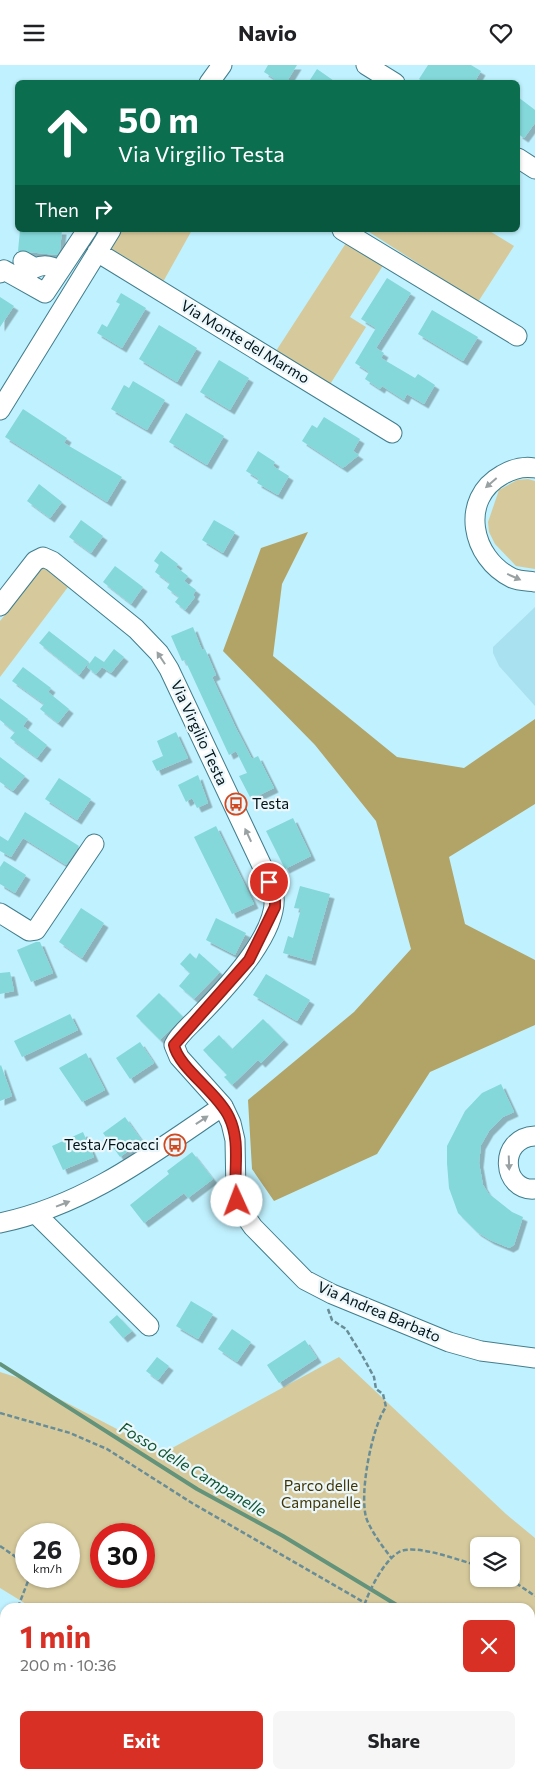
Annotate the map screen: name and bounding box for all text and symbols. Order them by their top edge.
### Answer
icon: menu [20,19,48,47]
text: Navio [238,19,297,46]
icon: heart [487,19,515,47]
text: 50 m [118,97,199,140]
icon: ahead [35,100,100,165]
text: Via Virgilio Testa [118,140,285,167]
icon: right [89,195,117,223]
text: Then [35,198,79,221]
street label: Via Monte del Marmo [178,296,313,387]
one-way arrow [485,477,497,489]
one-way arrow [507,573,521,581]
one-way arrow [157,651,166,664]
street label: Via Virgilio Testa [168,677,232,788]
bus stop icon: Testa [224,792,248,816]
place label: Testa [252,794,289,812]
one-way arrow [243,828,251,842]
pin [248,861,290,903]
icon: arrive [255,868,283,896]
one-way arrow [195,1115,208,1125]
bus stop icon: Testa/Focacci [163,1133,187,1157]
place label: Testa/Focacci [64,1135,159,1153]
one-way arrow [505,1155,513,1171]
position arrow [210,1174,262,1226]
one-way arrow [56,1200,71,1208]
street label: Via Andrea Barbato [315,1277,444,1345]
water label: Fosso delle Campanelle [116,1417,271,1520]
park label: Parco delle Campanelle [281,1476,361,1511]
speed limit sign: 30 [90,1523,155,1588]
text: 26 [33,1534,62,1564]
map controls [470,1537,520,1587]
button: layers [470,1537,520,1587]
text: km/h [33,1561,62,1575]
text: 1 min [20,1617,91,1654]
button: close [463,1620,515,1672]
text: 200 m · 10:36 [20,1655,117,1674]
button: Exit [20,1711,263,1769]
button: Share [273,1711,515,1769]

